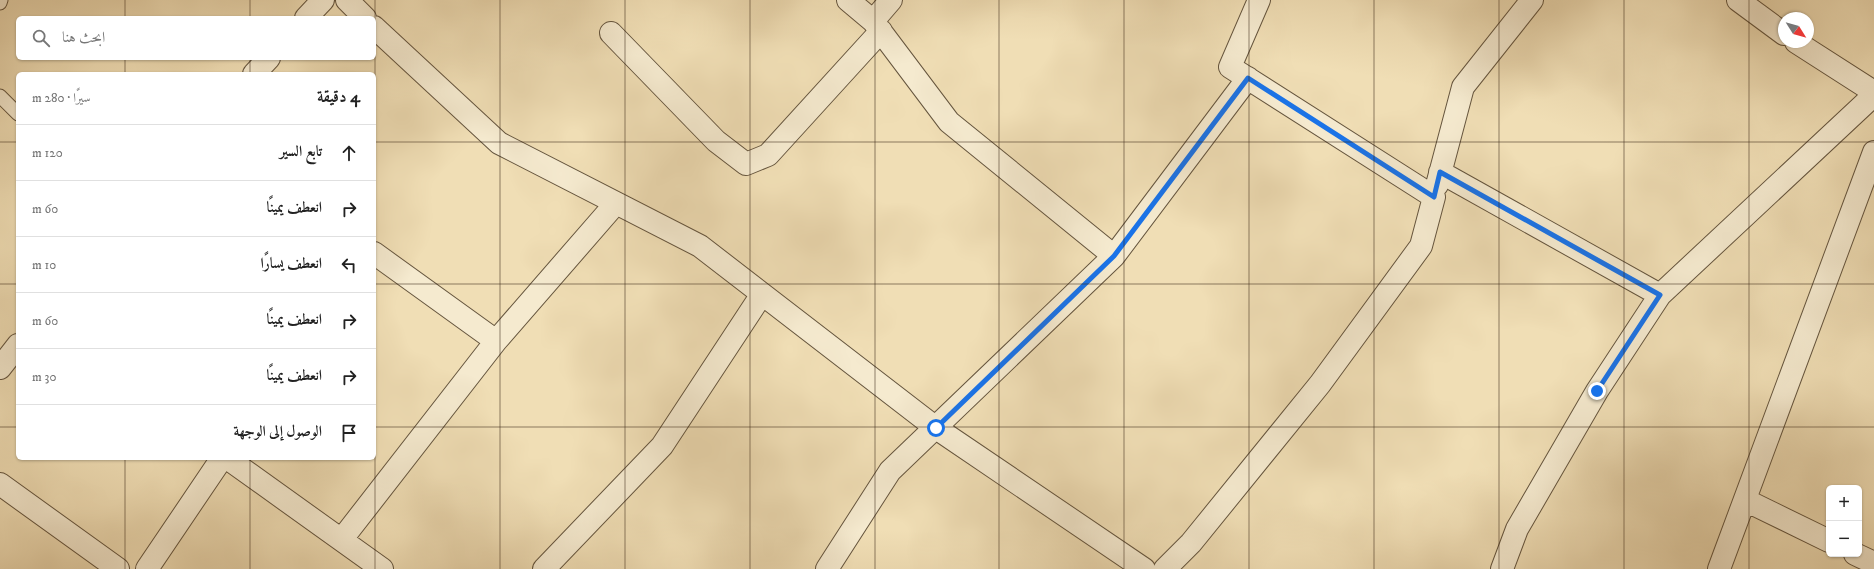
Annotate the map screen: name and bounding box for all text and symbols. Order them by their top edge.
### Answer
north arrow [1778,12,1814,48]
search box [16,16,376,60]
icon: search [30,27,52,49]
text: ابحث هنا [62,28,105,47]
text: 4 دقيقة [317,86,360,108]
text: سيرًا · 280 m [32,90,91,106]
text: تابع السير [280,142,322,161]
icon: ahead [338,142,360,164]
text: 120 m [32,145,63,161]
text: انعطف يمينًا [267,198,322,217]
icon: right [338,198,360,220]
text: 60 m [32,201,58,217]
text: انعطف يسارًا [261,254,322,273]
icon: left [338,254,360,276]
text: 10 m [32,257,56,273]
text: انعطف يمينًا [267,310,322,329]
icon: right [338,310,360,332]
text: 60 m [32,313,58,329]
text: انعطف يمينًا [267,366,322,385]
icon: right [338,366,360,388]
text: 30 m [32,369,56,385]
route end [1588,382,1606,400]
route start [927,419,945,437]
text: الوصول إلى الوجهة [233,422,322,441]
icon: arrive [338,422,360,444]
map controls [1826,485,1862,557]
button: + [1826,485,1862,521]
button: − [1826,521,1862,557]

